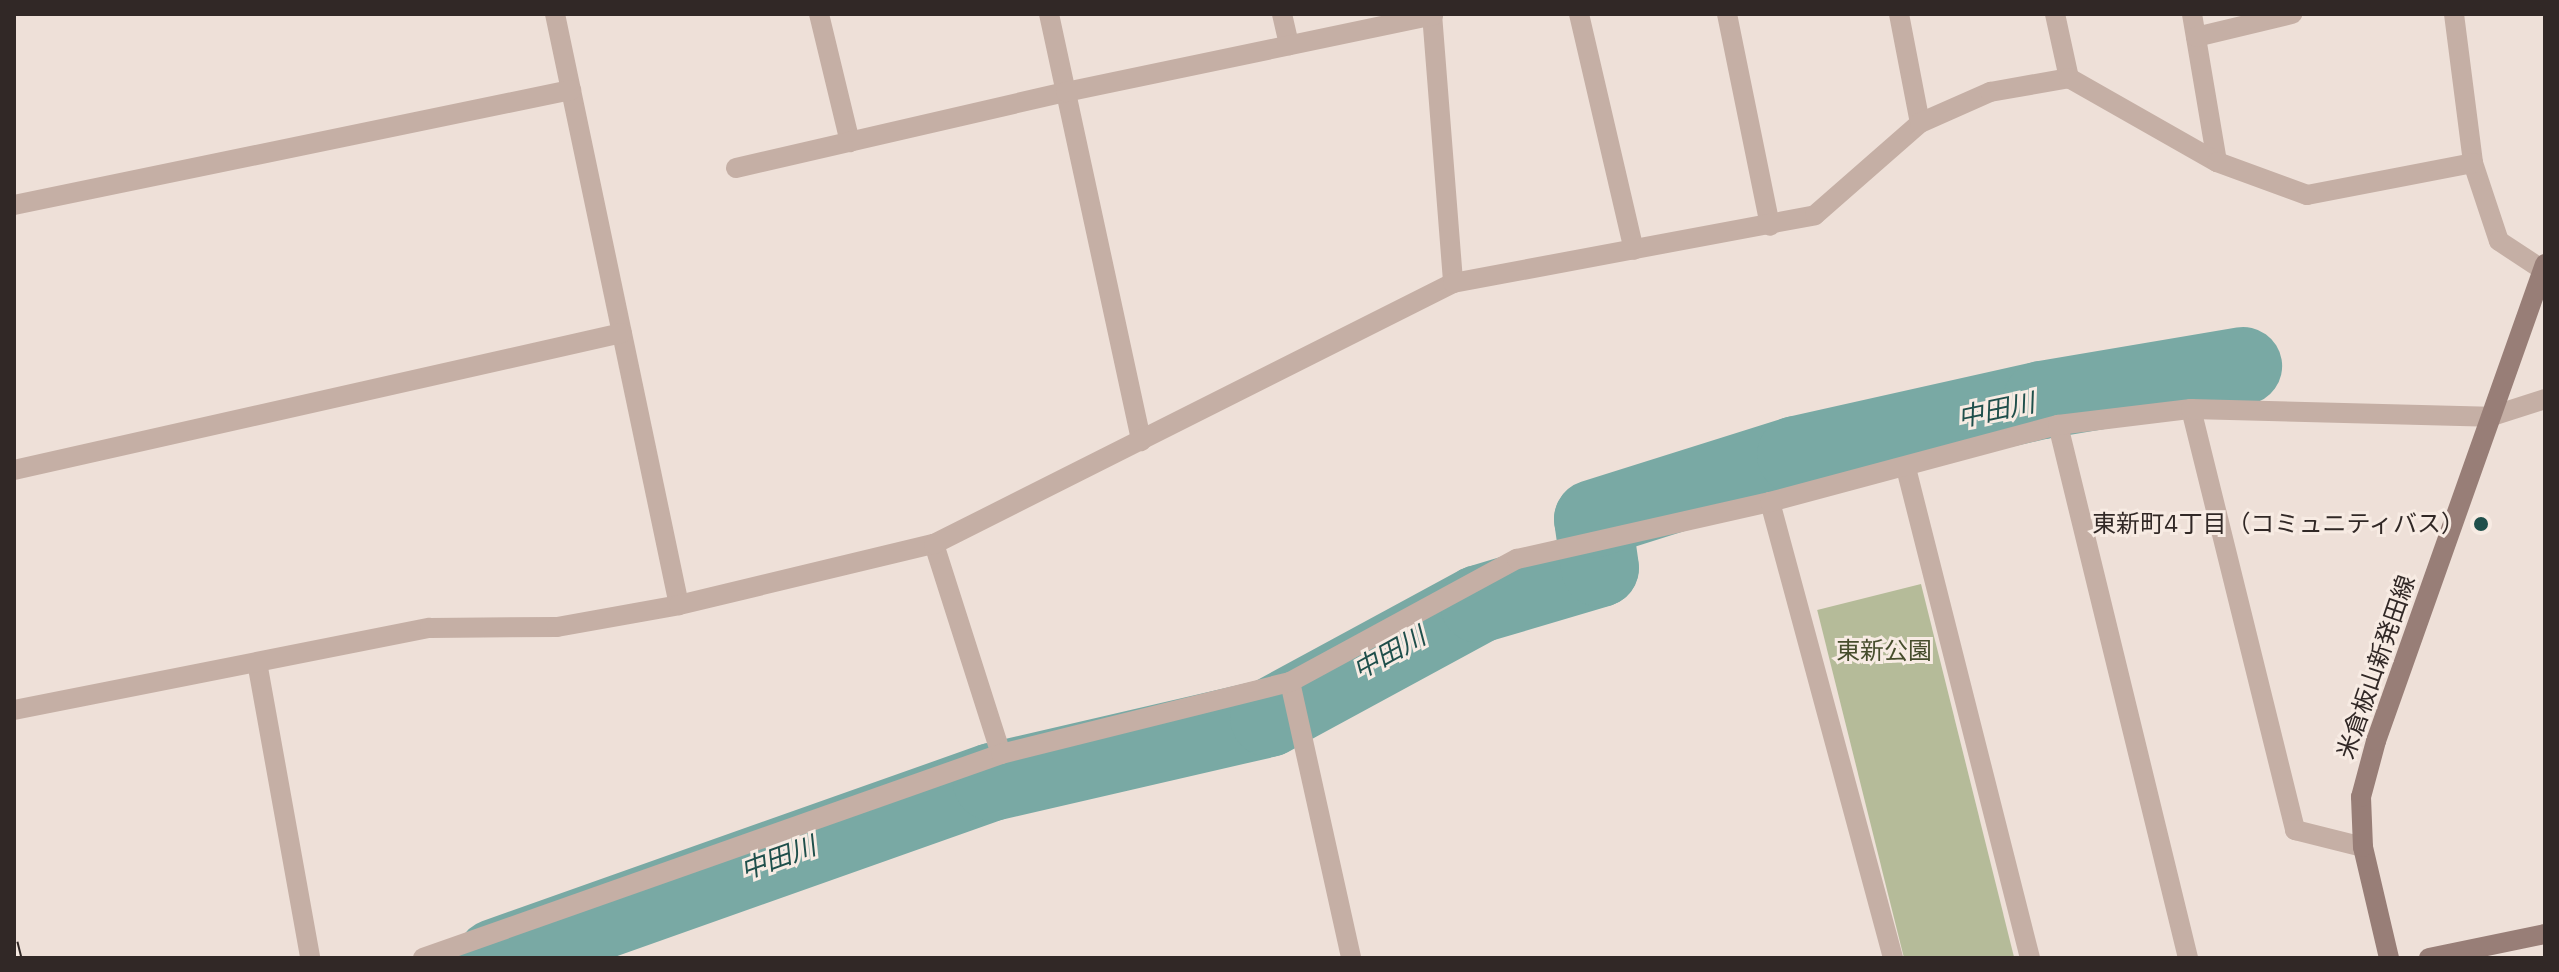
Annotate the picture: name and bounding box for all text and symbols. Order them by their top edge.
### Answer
water label: 中田川 [1955,387,2037,433]
place label: 東新町4丁目（コミュニティバス） [2091,510,2465,538]
marker: 東新町4丁目（コミュニティバス） [2472,515,2490,533]
street label: 米倉板山新発田線 [2331,572,2421,762]
water label: 中田川 [1347,620,1431,686]
park label: 東新公園 [1836,637,1932,665]
water label: 中田川 [736,830,820,886]

